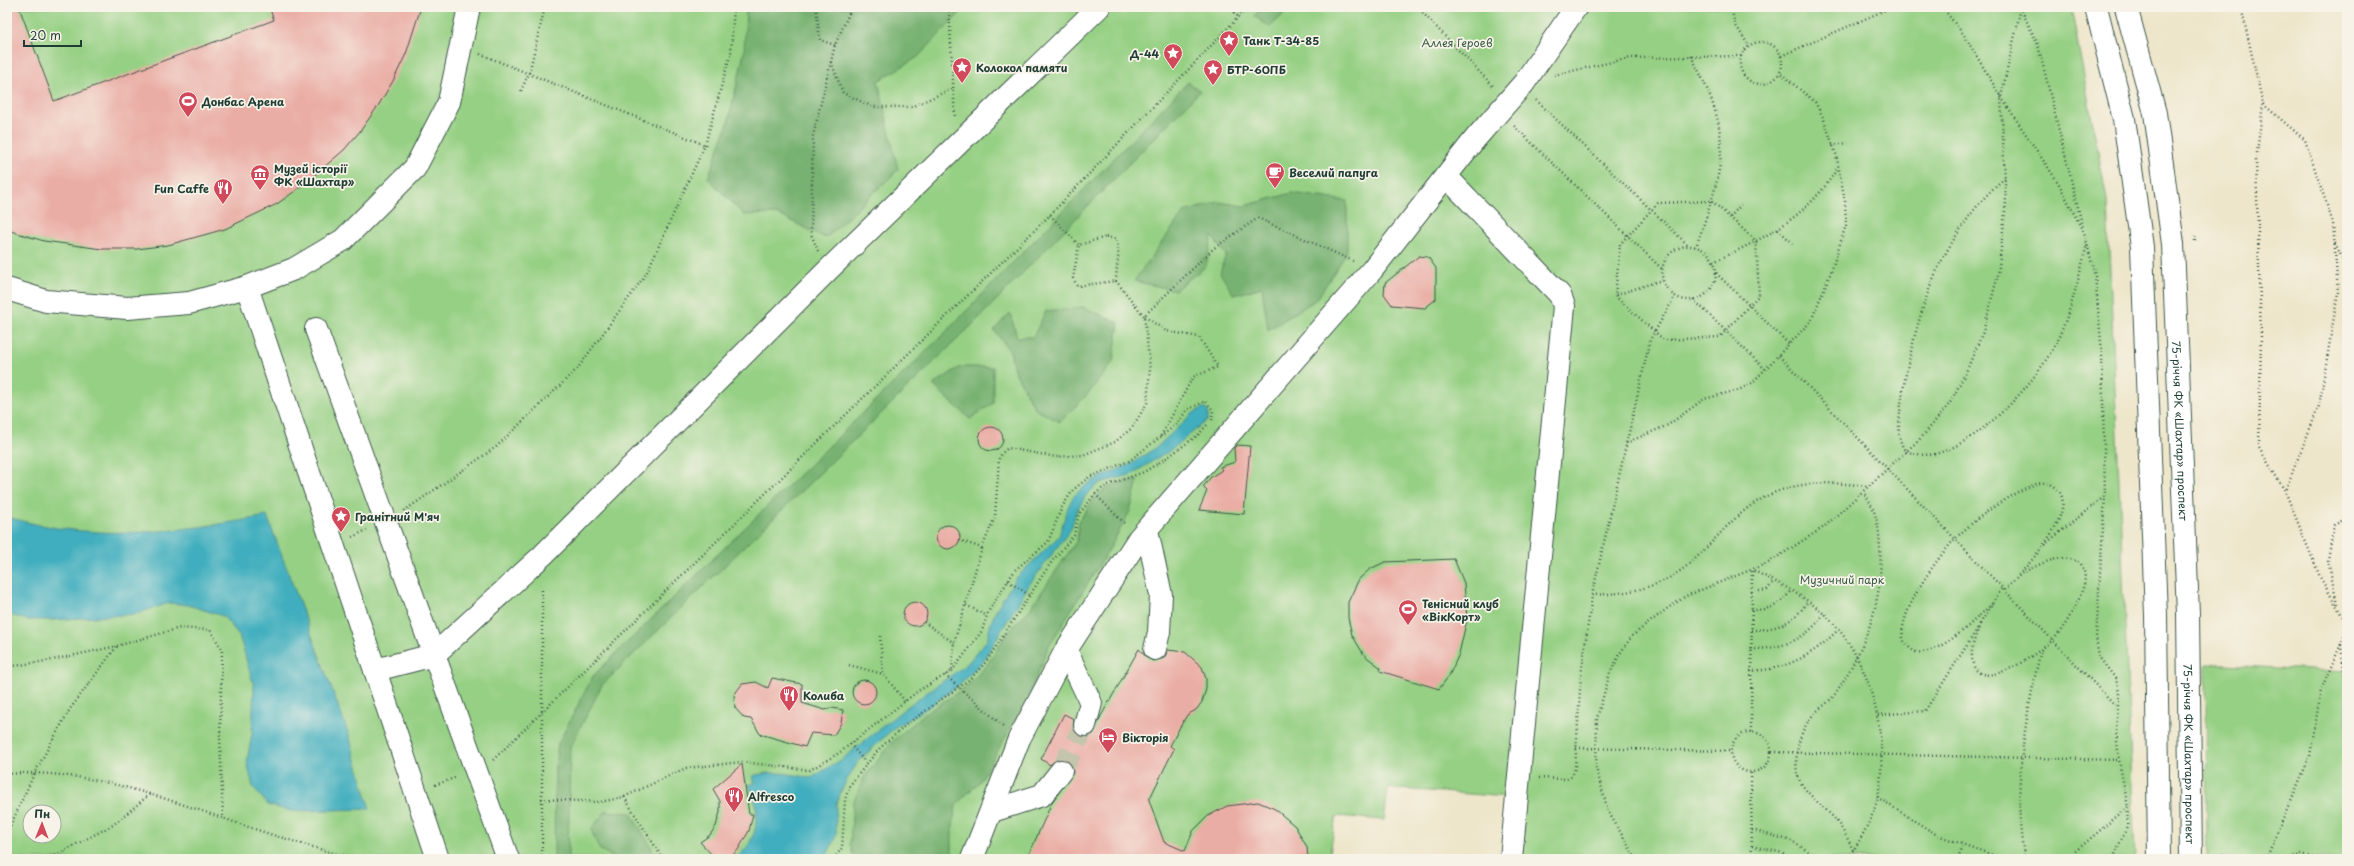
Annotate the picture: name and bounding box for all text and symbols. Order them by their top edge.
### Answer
scale bar [24,22,81,48]
text: 20 m [30,26,61,44]
place icon: Танк Т-34-85 [1218,29,1240,57]
place label: Танк Т-34-85 [1243,32,1319,49]
park label: Аллея Героев [1422,34,1493,51]
place icon: Д-44 [1162,42,1184,70]
place label: Д-44 [1129,45,1159,62]
place icon: Колокол памяти [951,56,973,84]
place icon: БТР-60ПБ [1202,58,1224,86]
place label: Колокол памяти [976,59,1068,76]
place label: БТР-60ПБ [1227,61,1286,78]
sports icon: Донбас Арена [177,90,199,118]
place label: Донбас Арена [201,93,285,110]
place label: Музей історії ФК «Шахтар» [274,160,355,190]
cafe icon: Веселий папуга [1264,161,1286,189]
museum icon: Музей історії ФК «Шахтар» [249,163,271,191]
place label: Веселий папуга [1289,164,1379,181]
restaurant icon: Fun Caffe [212,177,234,205]
place label: Fun Caffe [154,180,209,197]
street label: 75-річчя ФК «Шахтар» проспект [2168,340,2193,522]
place icon: Гранітний М'яч [330,505,352,533]
place label: Гранітний М'яч [355,508,440,525]
park label: Музичний парк [1800,571,1885,588]
place label: Тенісний клуб «ВікКорт» [1422,595,1499,625]
sports icon: Тенісний клуб «ВікКорт» [1397,598,1419,626]
street label: 75-річчя ФК «Шахтар» проспект [2180,664,2199,845]
restaurant icon: Колиба [778,684,800,712]
place label: Колиба [803,687,845,704]
hotel icon: Вікторія [1097,726,1119,754]
place label: Вікторія [1122,729,1169,746]
restaurant icon: Alfresco [723,785,745,813]
place label: Alfresco [748,788,795,805]
north arrow [22,804,62,844]
text: Пн [34,805,50,822]

